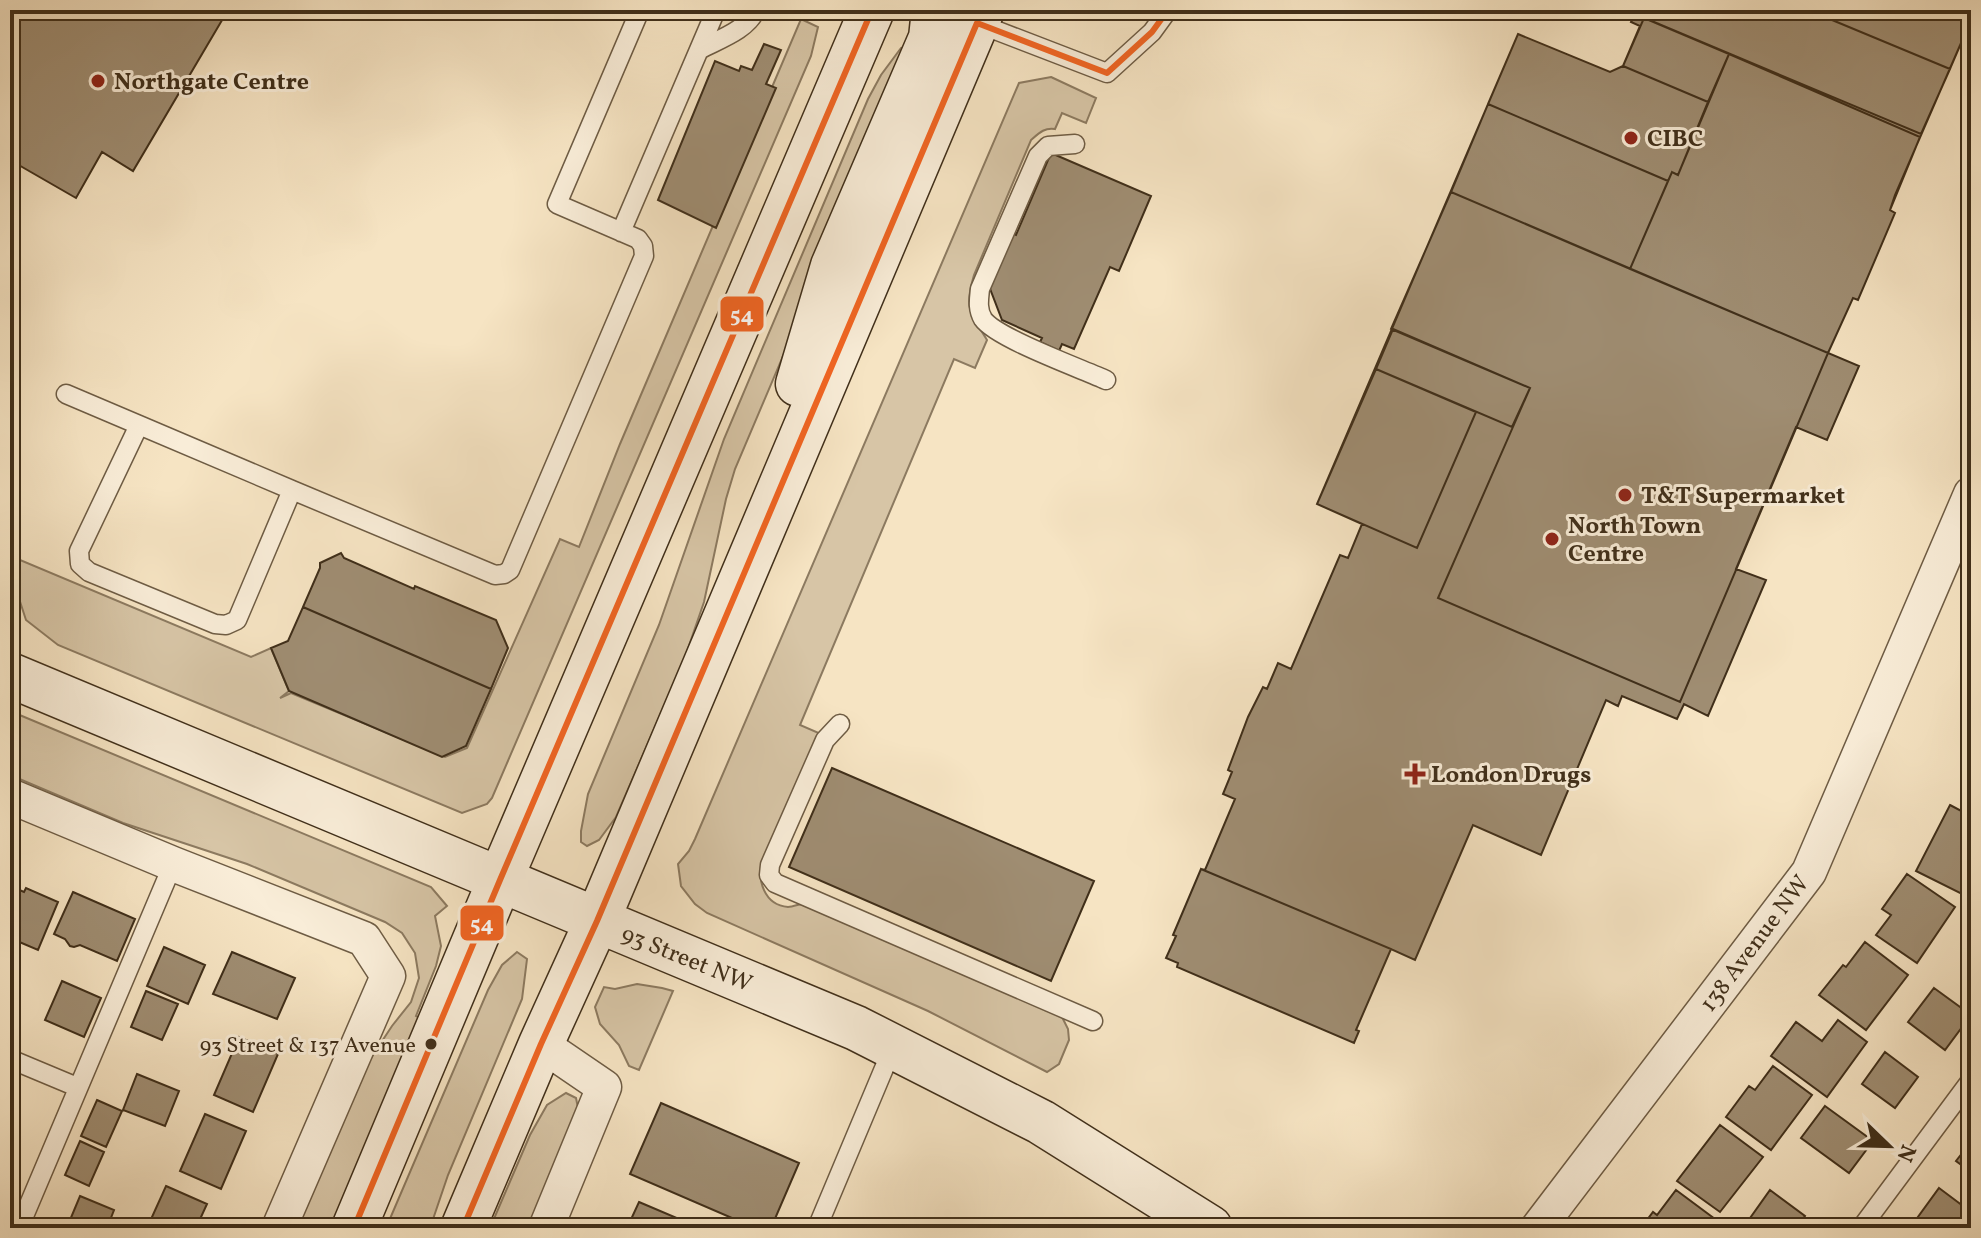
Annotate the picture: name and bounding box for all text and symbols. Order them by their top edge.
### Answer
place label: Northgate Centre [114,66,309,100]
marker: Northgate Centre [89,72,107,90]
place label: CIBC [1647,123,1703,157]
marker: CIBC [1622,129,1640,147]
line badge: 54 [719,295,765,333]
text: 54 [730,301,754,332]
place label: T&T Supermarket [1641,480,1845,514]
marker: T&T Supermarket [1616,486,1634,504]
place label: North Town Centre [1568,510,1701,572]
marker: North Town Centre [1543,530,1561,548]
place label: London Drugs [1431,759,1591,793]
marker: London Drugs [1406,765,1424,783]
street label: 138 Avenue NW [1693,869,1818,1020]
line badge: 54 [459,904,505,942]
text: 54 [470,910,494,941]
street label: 93 Street NW [616,918,757,1002]
place label: 93 Street & 137 Avenue [200,1031,416,1062]
marker: 93 Street & 137 Avenue [423,1036,439,1052]
north arrow [1849,1106,1929,1186]
text: N [1888,1139,1922,1166]

